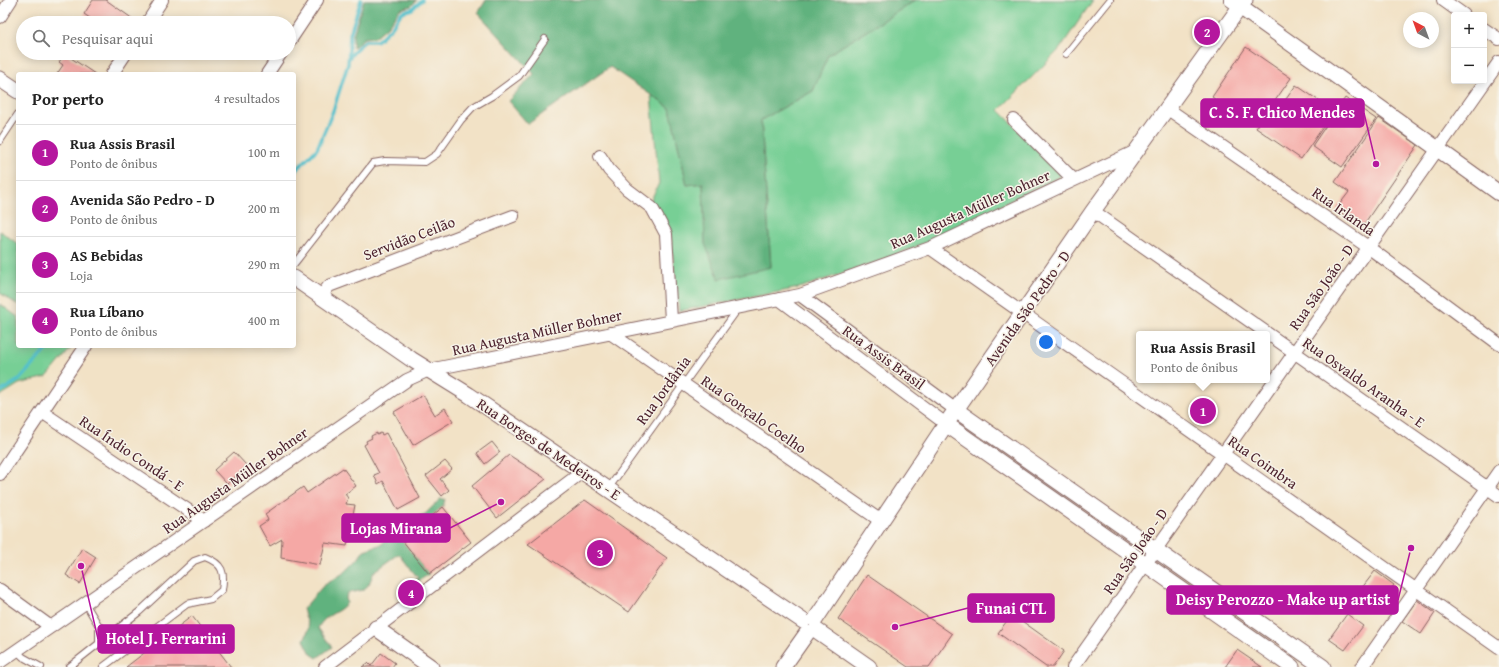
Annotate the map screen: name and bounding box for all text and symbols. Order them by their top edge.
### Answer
north arrow [1403,12,1439,48]
map controls [1451,12,1487,84]
button: + [1451,12,1487,48]
search box [16,16,296,60]
pin: 2 [1194,17,1220,47]
icon: search [30,27,52,49]
text: Pesquisar aqui [62,28,153,49]
button: − [1451,48,1487,84]
text: Por perto [32,86,104,111]
text: 4 resultados [214,89,280,108]
callout: C. S. F. Chico Mendes [1201,99,1364,127]
text: C. S. F. Chico Mendes [1209,100,1355,124]
text: Rua Assis Brasil [70,133,175,154]
text: 1 [42,143,48,162]
text: 100 m [248,143,280,162]
text: Ponto de ônibus [70,154,157,173]
street label: Rua Augusta Müller Bohner [887,164,1053,254]
street label: Rua Irlanda [1308,182,1380,240]
text: Avenida São Pedro - D [70,189,215,210]
text: 2 [42,199,48,218]
text: 200 m [248,199,280,218]
text: Ponto de ônibus [70,210,157,229]
street label: Servidão Ceilão [360,211,458,265]
street label: Rua São João - D [1284,240,1358,334]
text: AS Bebidas [70,245,143,266]
street label: Avenida São Pedro - D [979,246,1075,370]
text: 3 [42,255,48,274]
text: 290 m [248,255,280,274]
text: Loja [70,266,93,285]
text: Rua Líbano [70,301,144,322]
street label: Rua Augusta Müller Bohner [450,304,624,360]
text: 4 [42,311,48,330]
text: 400 m [248,311,280,330]
street label: Rua Assis Brasil [838,320,930,394]
text: Ponto de ônibus [70,322,157,341]
popup [1136,331,1270,383]
your location [1036,332,1056,352]
street label: Rua Osvaldo Aranha - E [1299,332,1430,432]
text: Rua Assis Brasil [1150,337,1256,358]
street label: Rua Jordânia [631,351,695,429]
text: Ponto de ônibus [1150,358,1238,377]
street label: Rua Gonçalo Coelho [697,370,811,458]
street label: Rua Borges de Medeiros - E [473,393,625,505]
pin: 1 [1190,396,1216,426]
street label: Rua Índio Condá - E [76,410,189,496]
street label: Rua Augusta Müller Bohner [158,422,312,538]
street label: Rua Coimbra [1224,430,1302,494]
street label: Rua São João - D [1098,504,1172,598]
callout: Lojas Mirana [342,514,450,542]
text: Lojas Mirana [350,516,443,540]
pin: 3 [587,538,613,568]
pin: 4 [398,578,424,608]
callout: Deisy Perozzo - Make up artist [1167,586,1398,614]
text: Deisy Perozzo - Make up artist [1176,587,1390,611]
callout: Funai CTL [968,594,1054,622]
text: Funai CTL [976,596,1047,620]
callout: Hotel J. Ferrarini [98,625,234,653]
text: Hotel J. Ferrarini [106,626,226,650]

